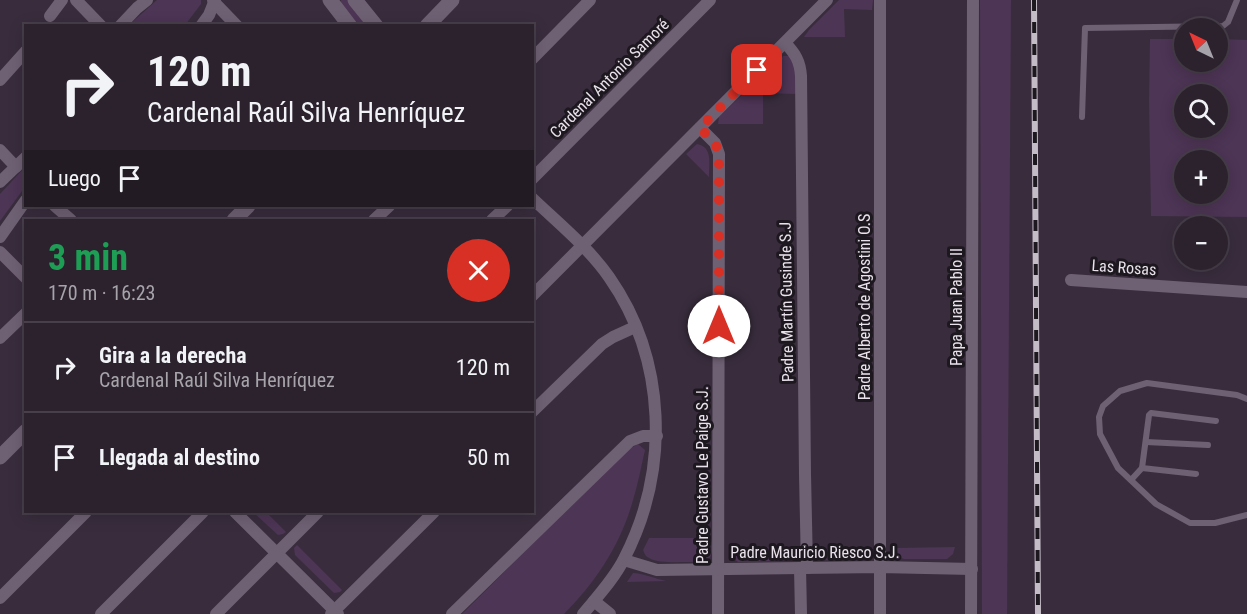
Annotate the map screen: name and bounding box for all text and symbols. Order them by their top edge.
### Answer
street label: Cardenal Antonio Samoré [546,15,673,142]
north arrow [1174,18,1228,72]
map controls [1174,18,1228,270]
pin [731,44,782,95]
text: 120 m [147,47,252,96]
icon: right [48,48,126,126]
icon: arrive [740,53,773,86]
button: search [1174,84,1228,138]
text: Cardenal Raúl Silva Henríquez [147,97,465,129]
button: + [1174,150,1228,204]
icon: arrive [113,162,146,195]
text: Luego [48,166,101,191]
street label: Padre Alberto de Agostini O.S [855,214,874,400]
button: − [1174,216,1228,270]
street label: Padre Martín Gusinde S.J [776,222,797,382]
text: 3 min [48,237,128,279]
button: close [447,239,510,302]
street label: Papa Juan Pablo II [947,248,966,366]
street label: Las Rosas [1091,256,1157,279]
text: 170 m · 16:23 [48,281,155,305]
position arrow [687,294,751,358]
text: Gira a la derecha [99,343,247,368]
icon: right [48,351,81,384]
text: 120 m [456,355,510,380]
text: Cardenal Raúl Silva Henríquez [99,368,335,392]
street label: Padre Gustavo Le Paige S.J. [693,386,712,564]
icon: arrive [48,441,81,474]
text: Llegada al destino [99,445,260,470]
text: 50 m [467,445,510,470]
street label: Padre Mauricio Riesco S.J. [730,543,900,562]

